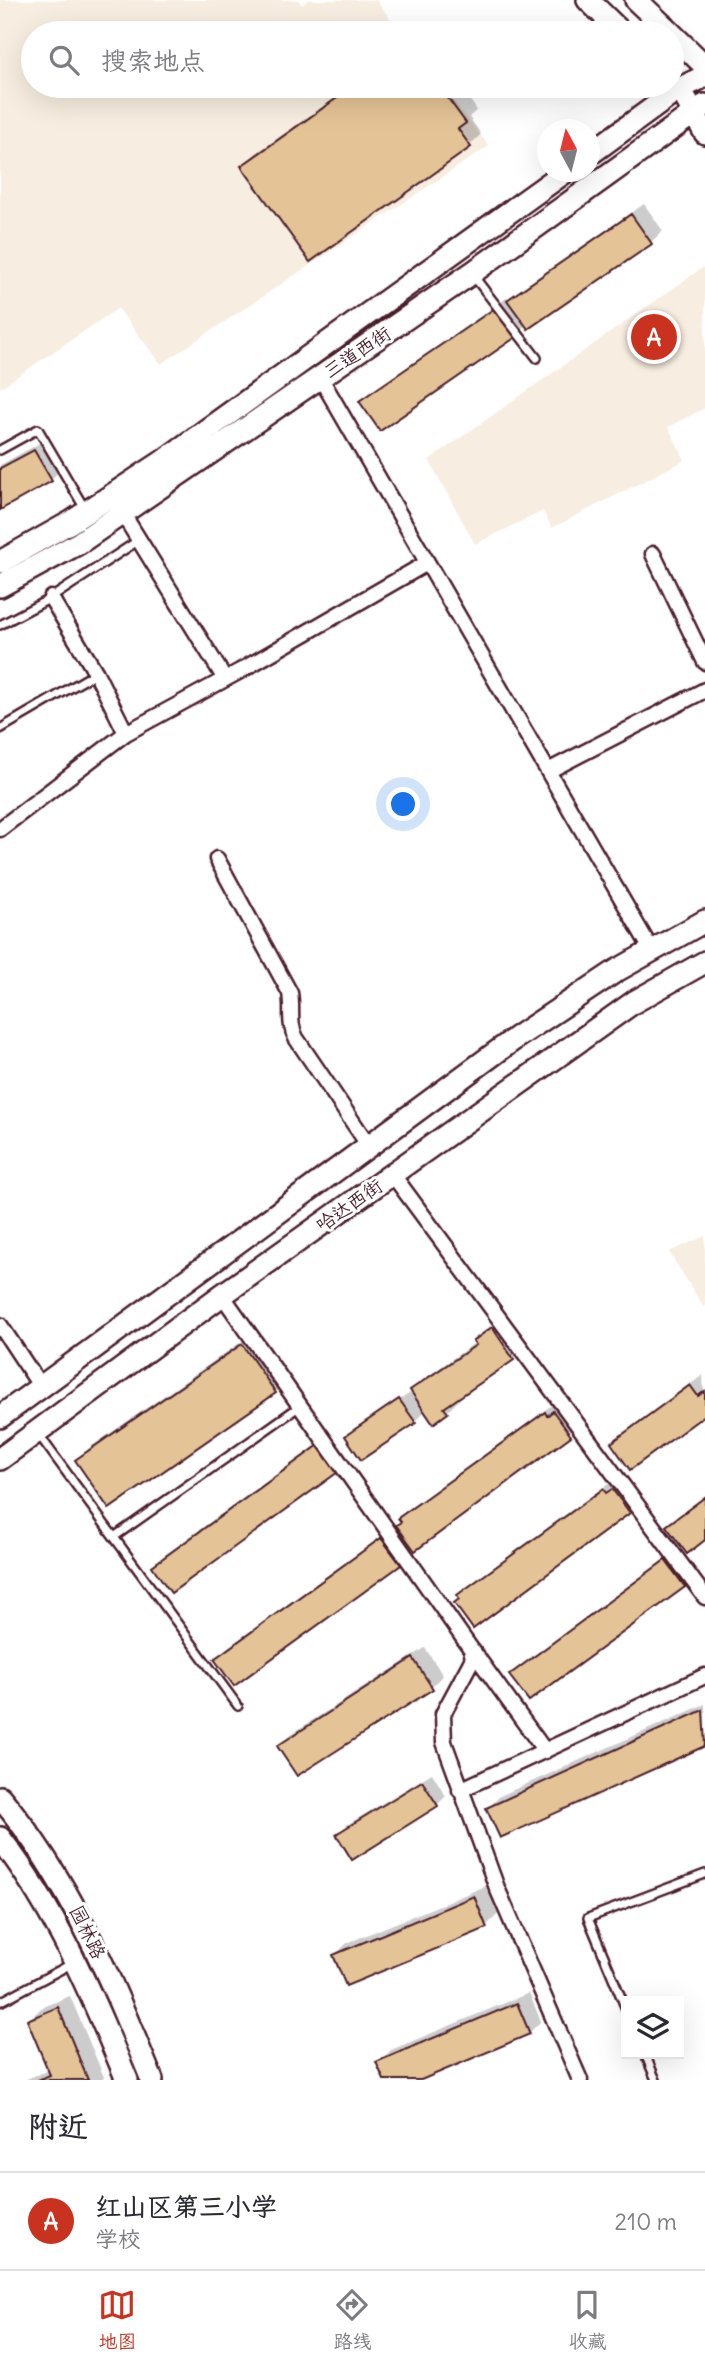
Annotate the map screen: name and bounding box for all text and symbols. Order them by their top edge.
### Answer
search box [21,21,684,98]
icon: search [45,41,83,79]
text: 搜索地点 [101,44,205,77]
north arrow [537,119,600,182]
pin: A [631,311,677,363]
street label: 三道西街 [319,321,395,383]
your location [386,787,420,821]
street label: 哈达西街 [311,1173,387,1237]
street label: 园林路 [65,1901,111,1963]
map controls [621,1996,684,2059]
button: layers [621,1996,684,2059]
text: 附近 [28,2107,88,2145]
text: 红山区第三小学 [95,2190,277,2223]
text: A [44,2207,58,2236]
text: 210 m [614,2207,677,2236]
text: 学校 [95,2224,141,2253]
tab: 地图 [98,2286,137,2353]
tab: 路线 [333,2286,372,2353]
tab: 收藏 [568,2286,607,2353]

